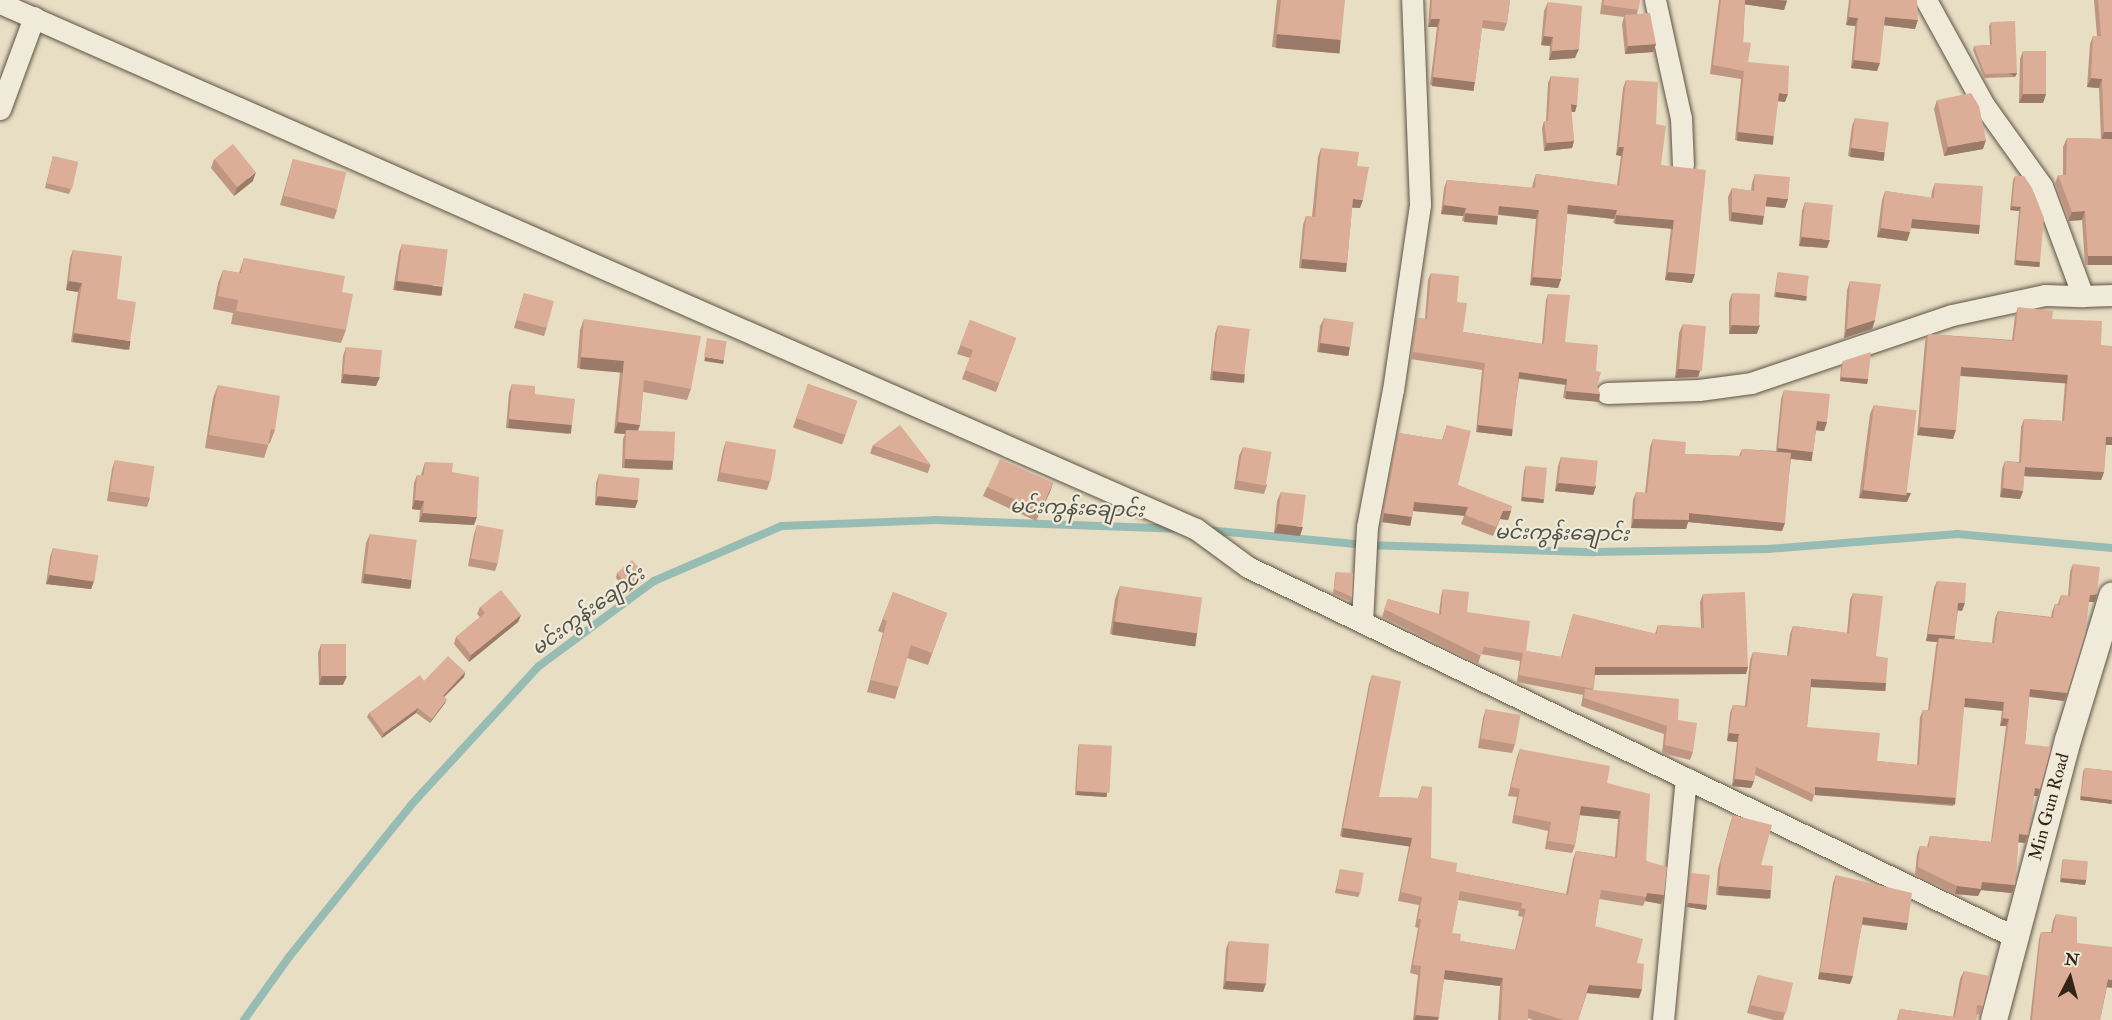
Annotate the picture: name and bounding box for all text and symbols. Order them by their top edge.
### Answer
water label: မင်းကွန်းချောင်း [1009,494,1145,522]
water label: မင်းကွန်းချောင်း [1495,520,1629,546]
water label: မင်းကွန်းချောင်း [527,562,649,660]
street label: Min Gun Road [2025,751,2075,863]
north arrow [2040,948,2100,1008]
text: N [2064,949,2080,971]

